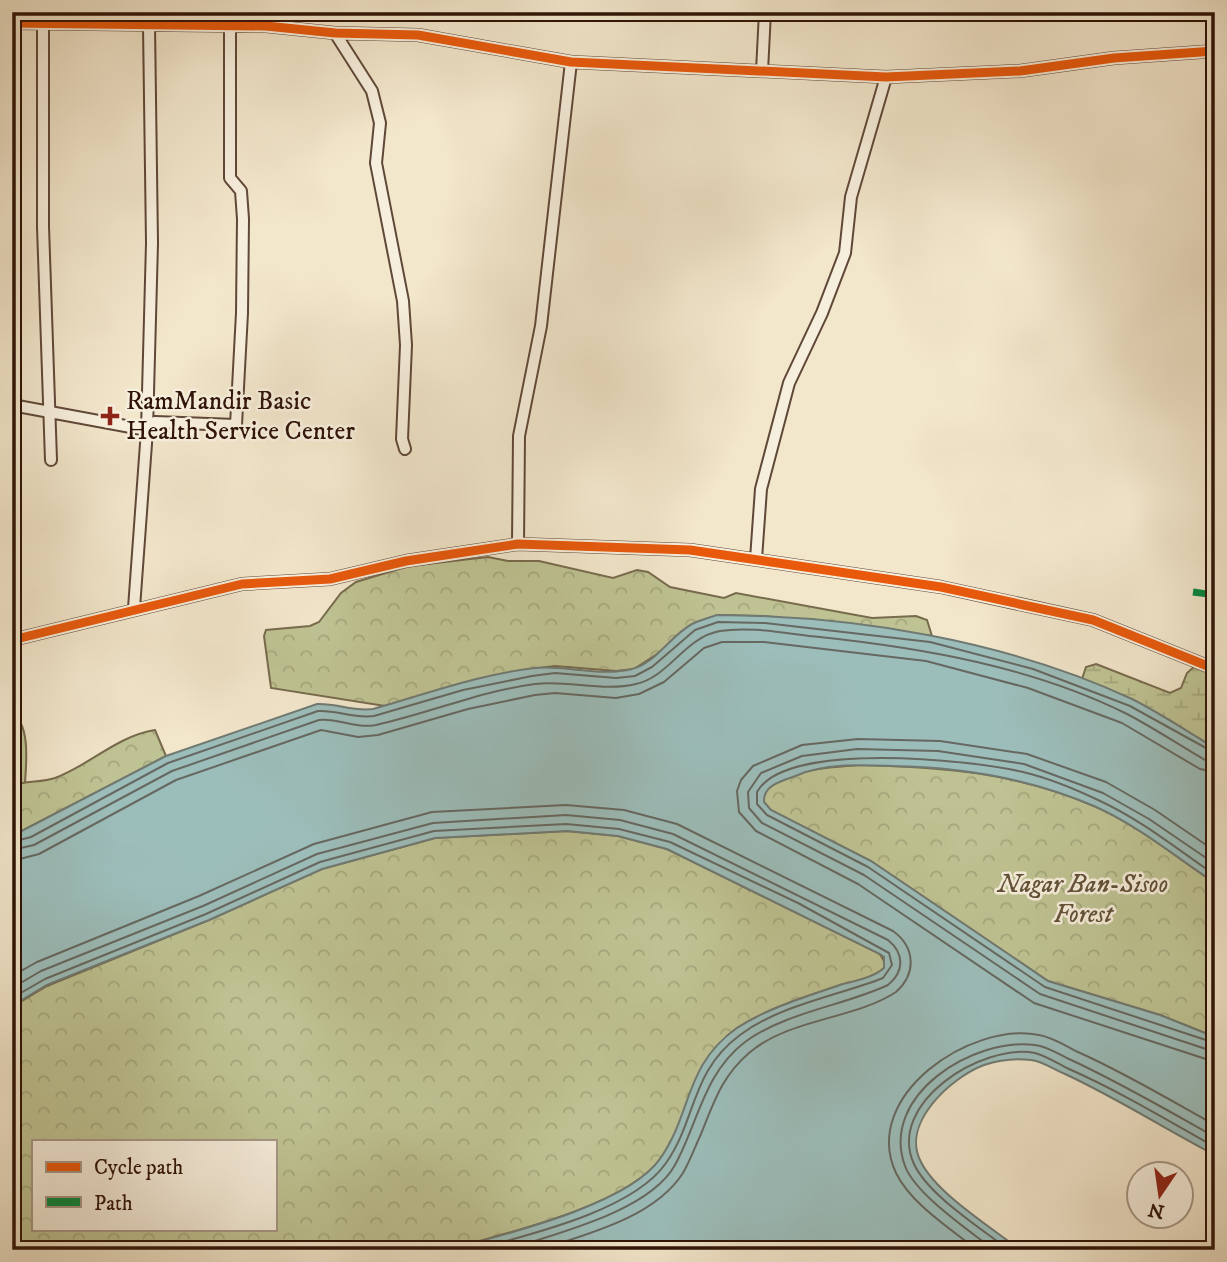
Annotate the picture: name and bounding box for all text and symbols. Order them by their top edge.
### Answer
place label: RamMandir Basic Health Service Center [126,385,355,448]
marker: RamMandir Basic Health Service Center [100,406,120,426]
park label: Nagar Ban-Sisoo Forest [996,868,1168,931]
legend [32,1140,276,1230]
text: Cycle path [94,1155,183,1181]
north arrow [1126,1160,1196,1230]
text: Path [94,1191,133,1217]
text: N [1146,1197,1167,1223]

